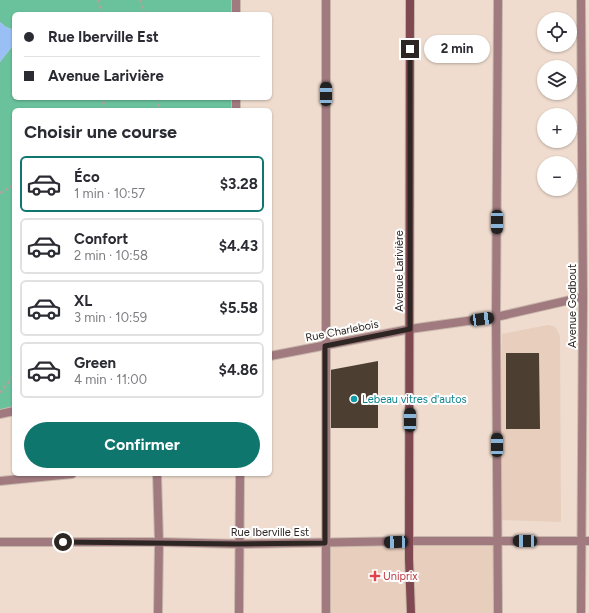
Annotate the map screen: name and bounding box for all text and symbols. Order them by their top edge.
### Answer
map controls [537,12,577,196]
button: locate [537,12,577,52]
text: Rue Iberville Est [48,28,159,46]
callout: 2 min [424,35,490,63]
route end [401,40,419,58]
text: 2 min [441,41,473,56]
button: layers [537,60,577,100]
text: Avenue Larivière [48,67,164,85]
car [320,82,332,106]
button: + [537,108,577,148]
text: Choisir une course [24,121,177,143]
button: − [537,156,577,196]
icon: car [26,166,62,202]
text: Éco [74,168,100,186]
text: $3.28 [220,175,258,193]
text: 1 min · 10:57 [74,186,145,201]
car [491,210,503,234]
icon: car [26,228,62,264]
text: Confort [74,230,128,248]
street label: Avenue Larivière [393,230,406,312]
text: $4.43 [219,237,258,255]
text: 2 min · 10:58 [74,248,148,263]
street label: Avenue Godbout [566,264,579,348]
icon: car [26,290,62,326]
text: XL [74,292,92,310]
text: $5.58 [219,299,258,317]
text: 3 min · 10:59 [74,310,147,325]
car [469,311,495,327]
street label: Rue Charlebois [304,318,380,344]
icon: car [26,352,62,388]
text: Green [74,354,116,372]
text: $4.86 [219,361,258,379]
text: 4 min · 11:00 [74,372,147,387]
place label: Lebeau vitres d'autos [362,393,467,406]
marker: Lebeau vitres d'autos [349,394,359,404]
car [404,408,416,432]
button: Confirmer [24,422,260,468]
car [491,433,503,457]
street label: Rue Iberville Est [231,526,309,539]
route start [54,533,72,551]
car [513,535,537,547]
car [384,536,408,548]
place label: Uniprix [383,570,418,583]
marker: Uniprix [370,571,380,581]

